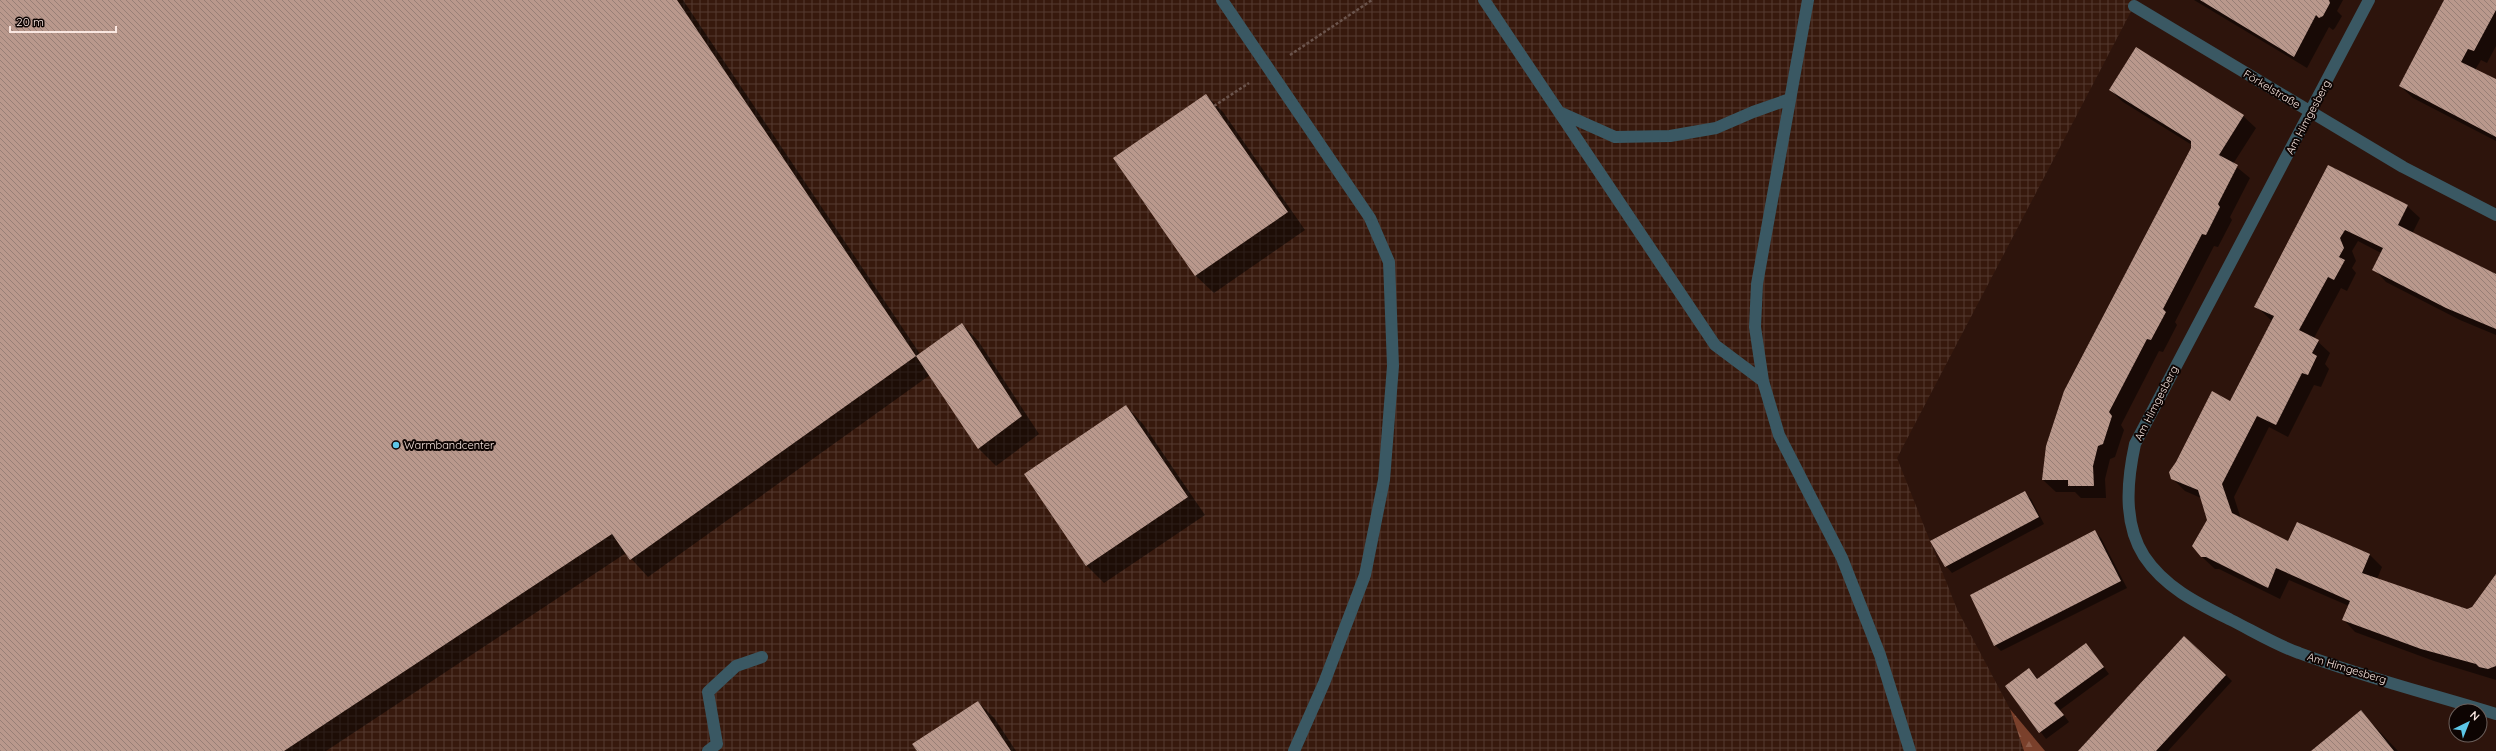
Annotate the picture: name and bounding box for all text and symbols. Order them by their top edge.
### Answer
scale bar [10,8,116,34]
text: 20 m [16,14,44,29]
street label: Förkelstraße [2241,67,2303,111]
street label: Am Himgesberg [2283,77,2333,157]
street label: Am Himgesberg [2131,363,2181,443]
place label: Warmbandcenter [404,438,495,452]
marker: Warmbandcenter [391,440,401,450]
street label: Am Himgesberg [2306,649,2388,687]
north arrow [2448,703,2488,743]
text: N [2467,708,2483,724]

